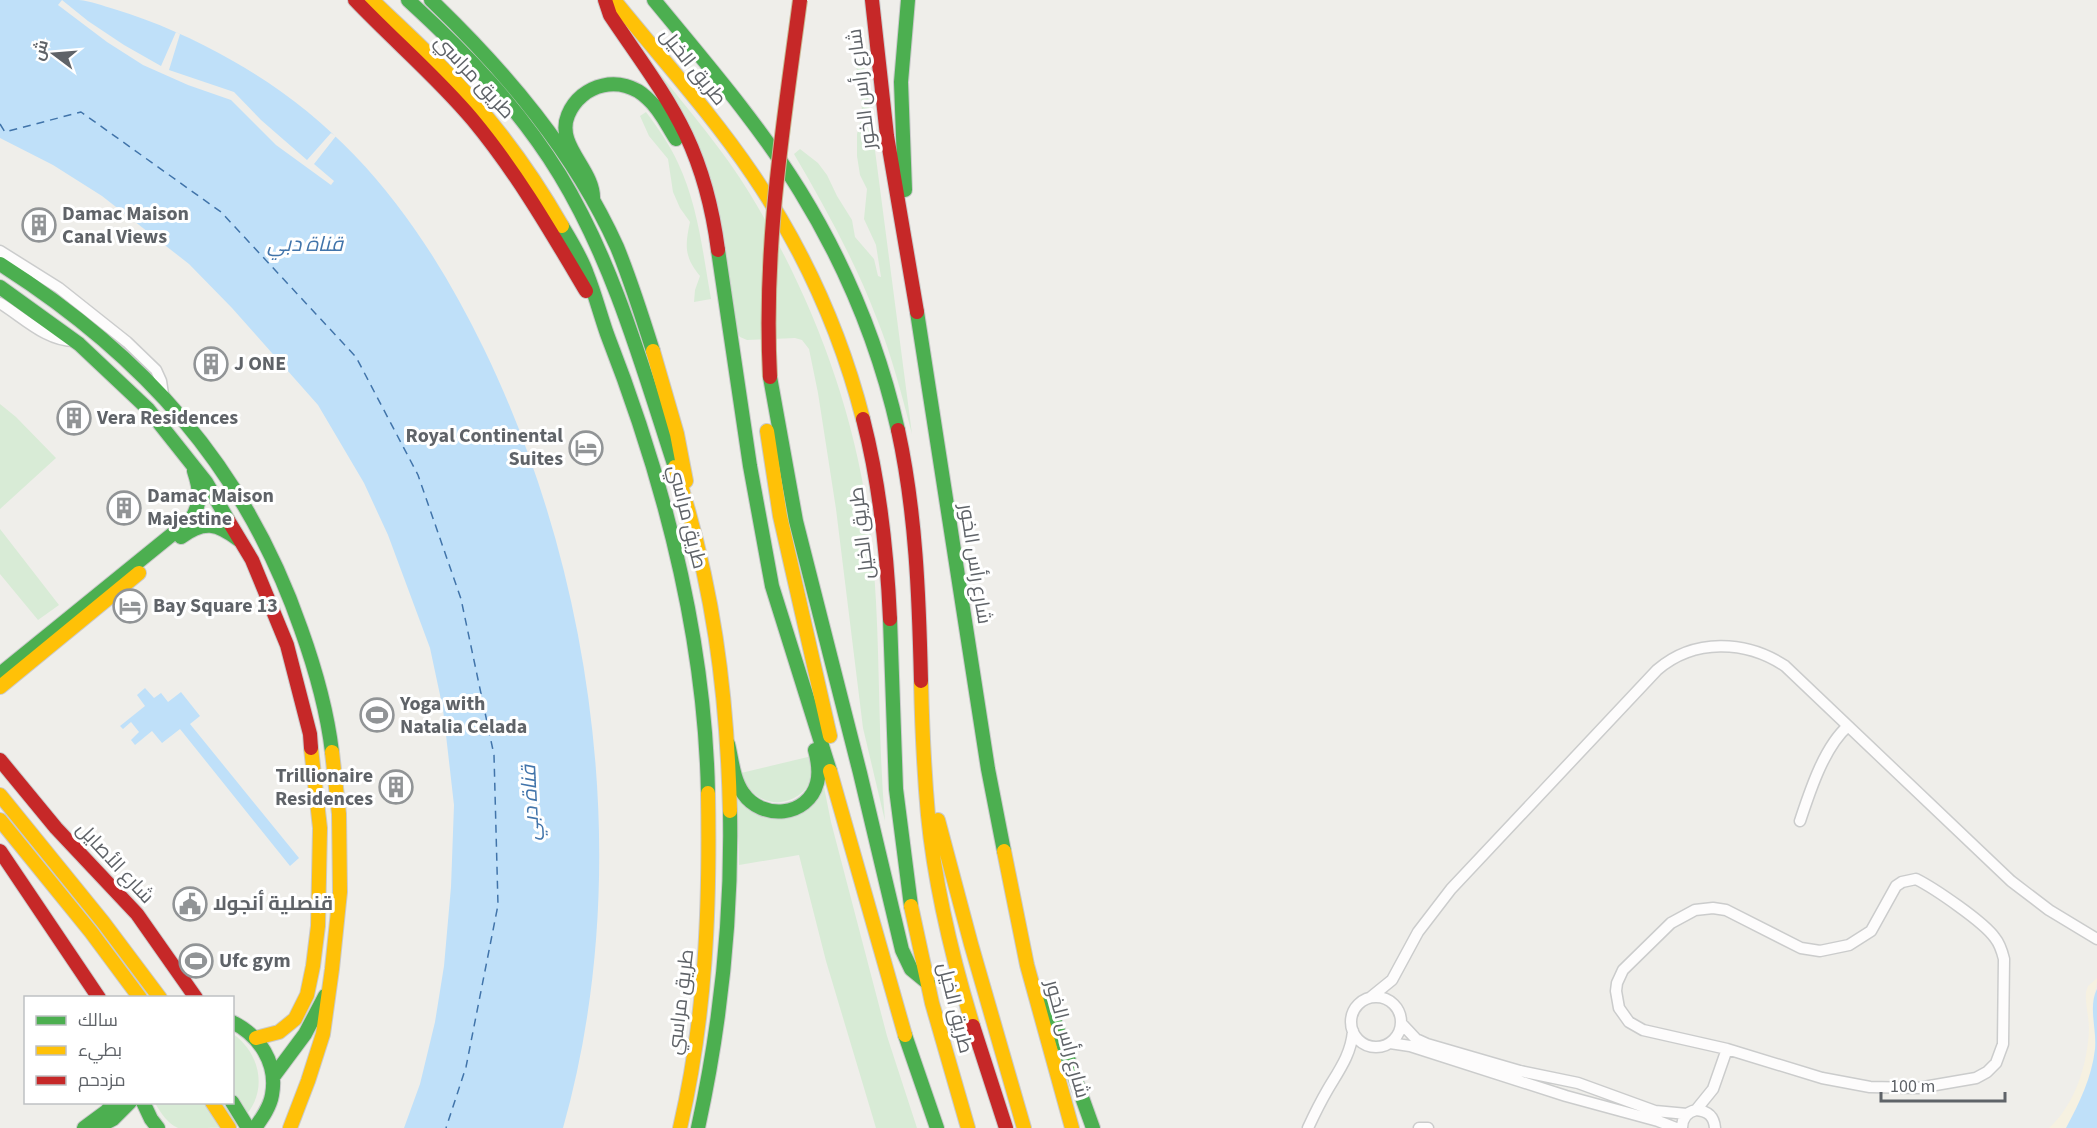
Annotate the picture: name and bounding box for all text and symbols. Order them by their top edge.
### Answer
street label: طريق الخيل [653,22,733,112]
north arrow [24,24,84,84]
street label: شارع رأس الخور [841,27,883,152]
street label: طريق مراسي [428,29,520,125]
text: ش [27,37,54,63]
place label: Damac Maison Canal Views [62,200,189,251]
building icon: Damac Maison Canal Views [21,207,57,243]
water label: قناة دبي [267,229,344,261]
building icon: J ONE [193,346,229,382]
place label: J ONE [234,350,286,378]
building icon: Vera Residences [56,400,92,436]
place label: Vera Residences [96,404,238,432]
place label: Royal Continental Suites [406,422,563,473]
hotel icon: Royal Continental Suites [568,430,604,466]
street label: طريق مراسي [661,462,713,572]
place label: Damac Maison Majestine [147,482,274,533]
street label: طريق الخيل [842,485,882,581]
building icon: Damac Maison Majestine [106,490,142,526]
street label: شارع رأس الخور [952,501,998,626]
hotel icon: Bay Square 13 [112,588,148,624]
place label: Bay Square 13 [153,592,278,620]
place label: Yoga with Natalia Celada [399,690,527,741]
sports icon: Yoga with Natalia Celada [359,697,395,733]
place label: Trillionaire Residences [275,762,373,813]
water label: قناة دبي [513,763,549,842]
building icon: Trillionaire Residences [378,769,414,805]
street label: شارع الأصايل [70,816,160,910]
public building icon: قنصلية أنجولا [172,886,208,922]
place label: قنصلية أنجولا [213,889,333,918]
sports icon: Ufc gym [178,943,214,979]
place label: Ufc gym [219,947,291,975]
street label: طريق مراسي [661,948,701,1056]
street label: طريق الخيل [930,960,980,1056]
street label: شارع رأس الخور [1038,976,1096,1101]
legend [24,996,234,1104]
text: سالك [78,1008,118,1033]
text: بطيء [78,1038,122,1064]
scale bar [1881,1065,2006,1103]
text: مزدحم [78,1068,126,1093]
text: 100 m [1890,1074,1935,1099]

